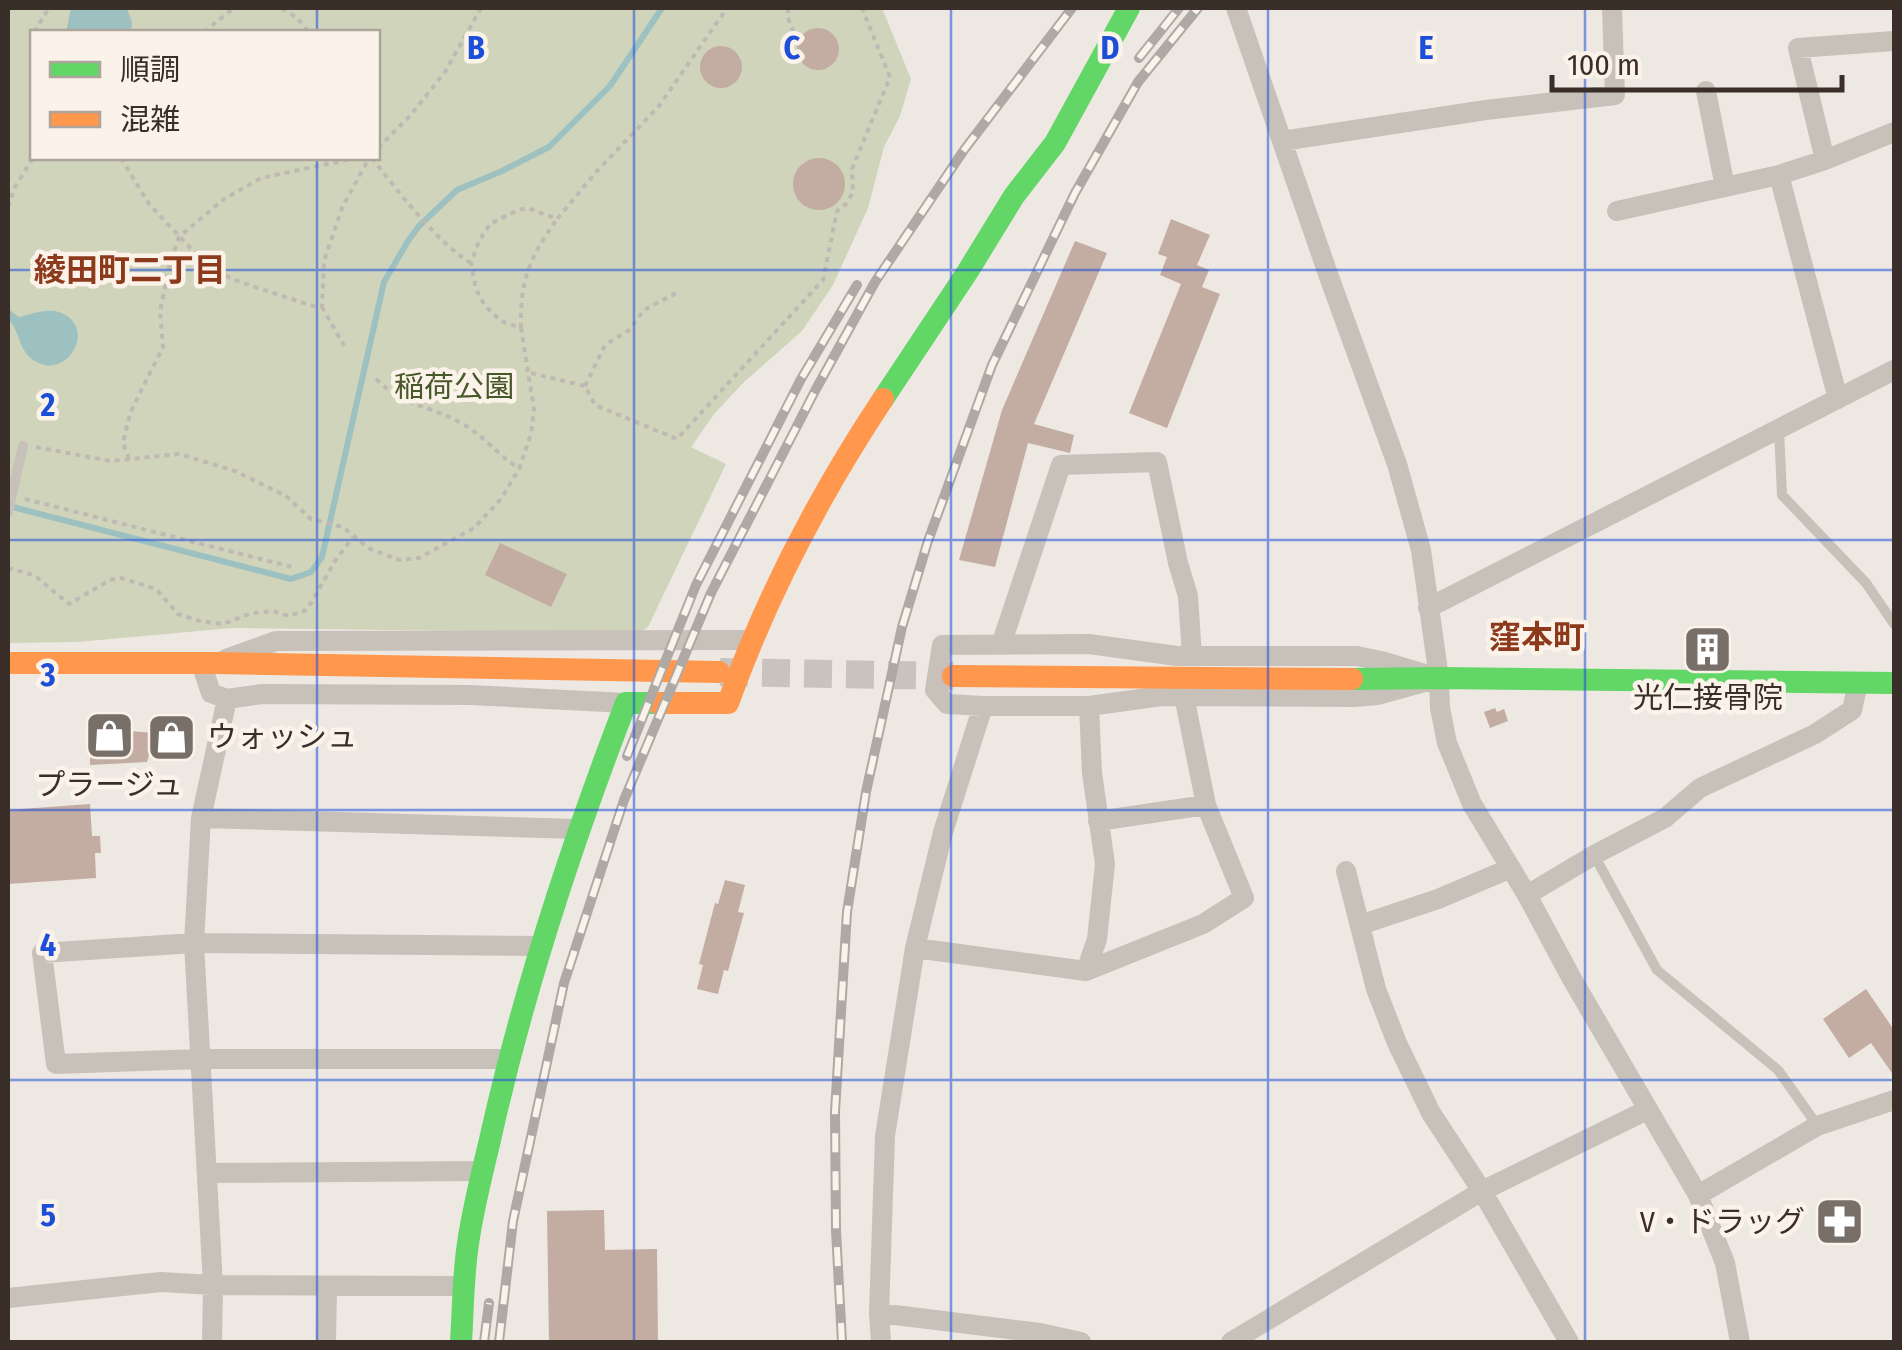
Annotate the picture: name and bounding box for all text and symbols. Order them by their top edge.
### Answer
text: B [467,29,485,67]
text: C [784,29,801,67]
text: D [1100,29,1120,67]
text: E [1418,29,1434,67]
legend [30,30,380,160]
scale bar [1552,30,1842,92]
text: 100 m [1567,47,1640,83]
text: 順調 [120,52,180,88]
text: 混雑 [120,102,180,138]
district label: 綾田町二丁目 [34,251,226,289]
park label: 稲荷公園 [394,369,514,405]
text: 2 [40,386,56,424]
district label: 窪本町 [1489,618,1585,656]
building icon: 光仁接骨院 [1682,623,1734,675]
text: 3 [39,656,56,694]
place label: 光仁接骨院 [1633,680,1783,716]
shop icon: プラージュ [83,710,135,762]
shop icon: ウォッシュ [146,711,198,763]
place label: ウォッシュ [207,719,357,755]
place label: プラージュ [35,767,183,803]
text: 4 [40,926,56,964]
text: 5 [40,1196,56,1234]
pharmacy icon: V・ドラッグ [1814,1196,1866,1248]
place label: V・ドラッグ [1640,1204,1805,1240]

